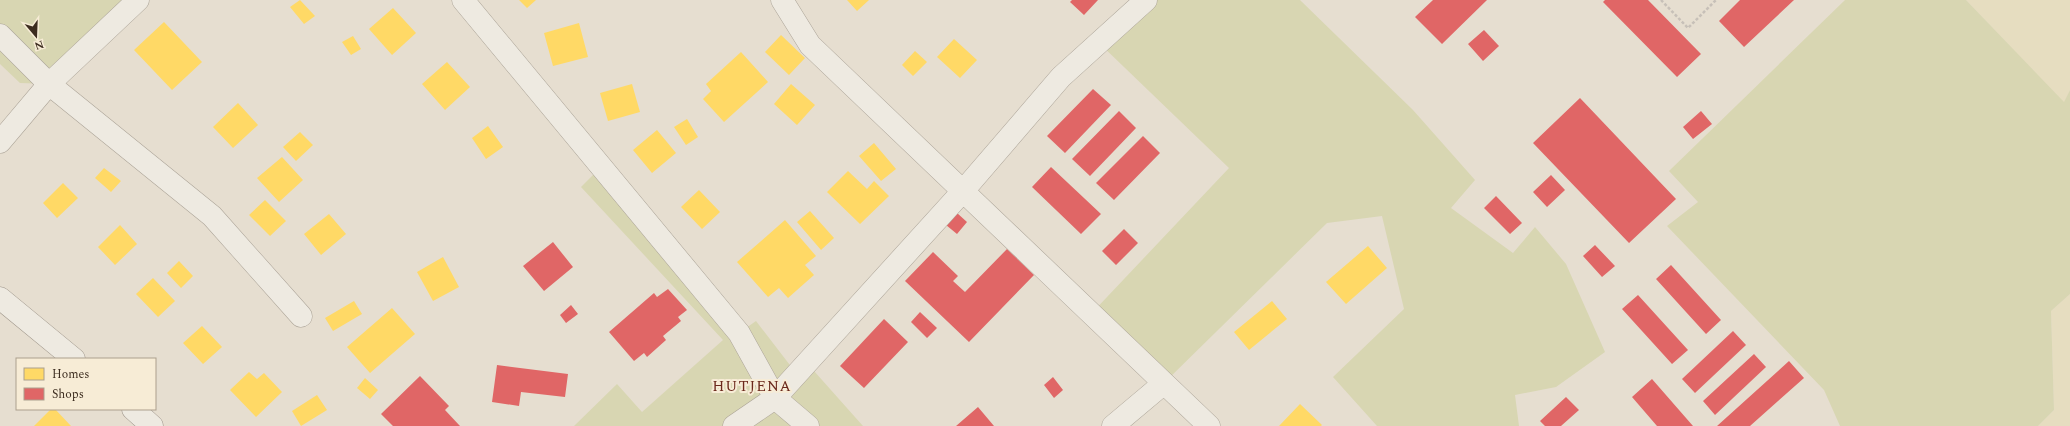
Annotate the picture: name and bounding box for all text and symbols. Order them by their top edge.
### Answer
north arrow [16,16,56,56]
text: N [32,35,46,54]
legend [16,358,156,410]
text: Homes [52,365,90,384]
district label: HUTJENA [712,375,792,398]
text: Shops [52,385,84,404]

